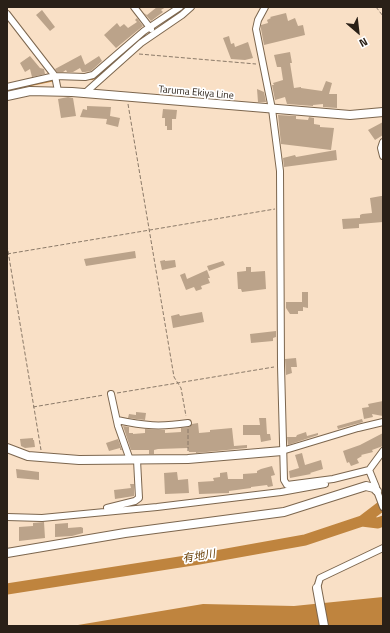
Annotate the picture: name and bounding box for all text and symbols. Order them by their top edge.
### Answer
north arrow [338,12,378,52]
text: N [357,34,371,51]
street label: Taruma Ekiya Line [158,84,234,102]
water label: 有地川 [182,548,216,566]

